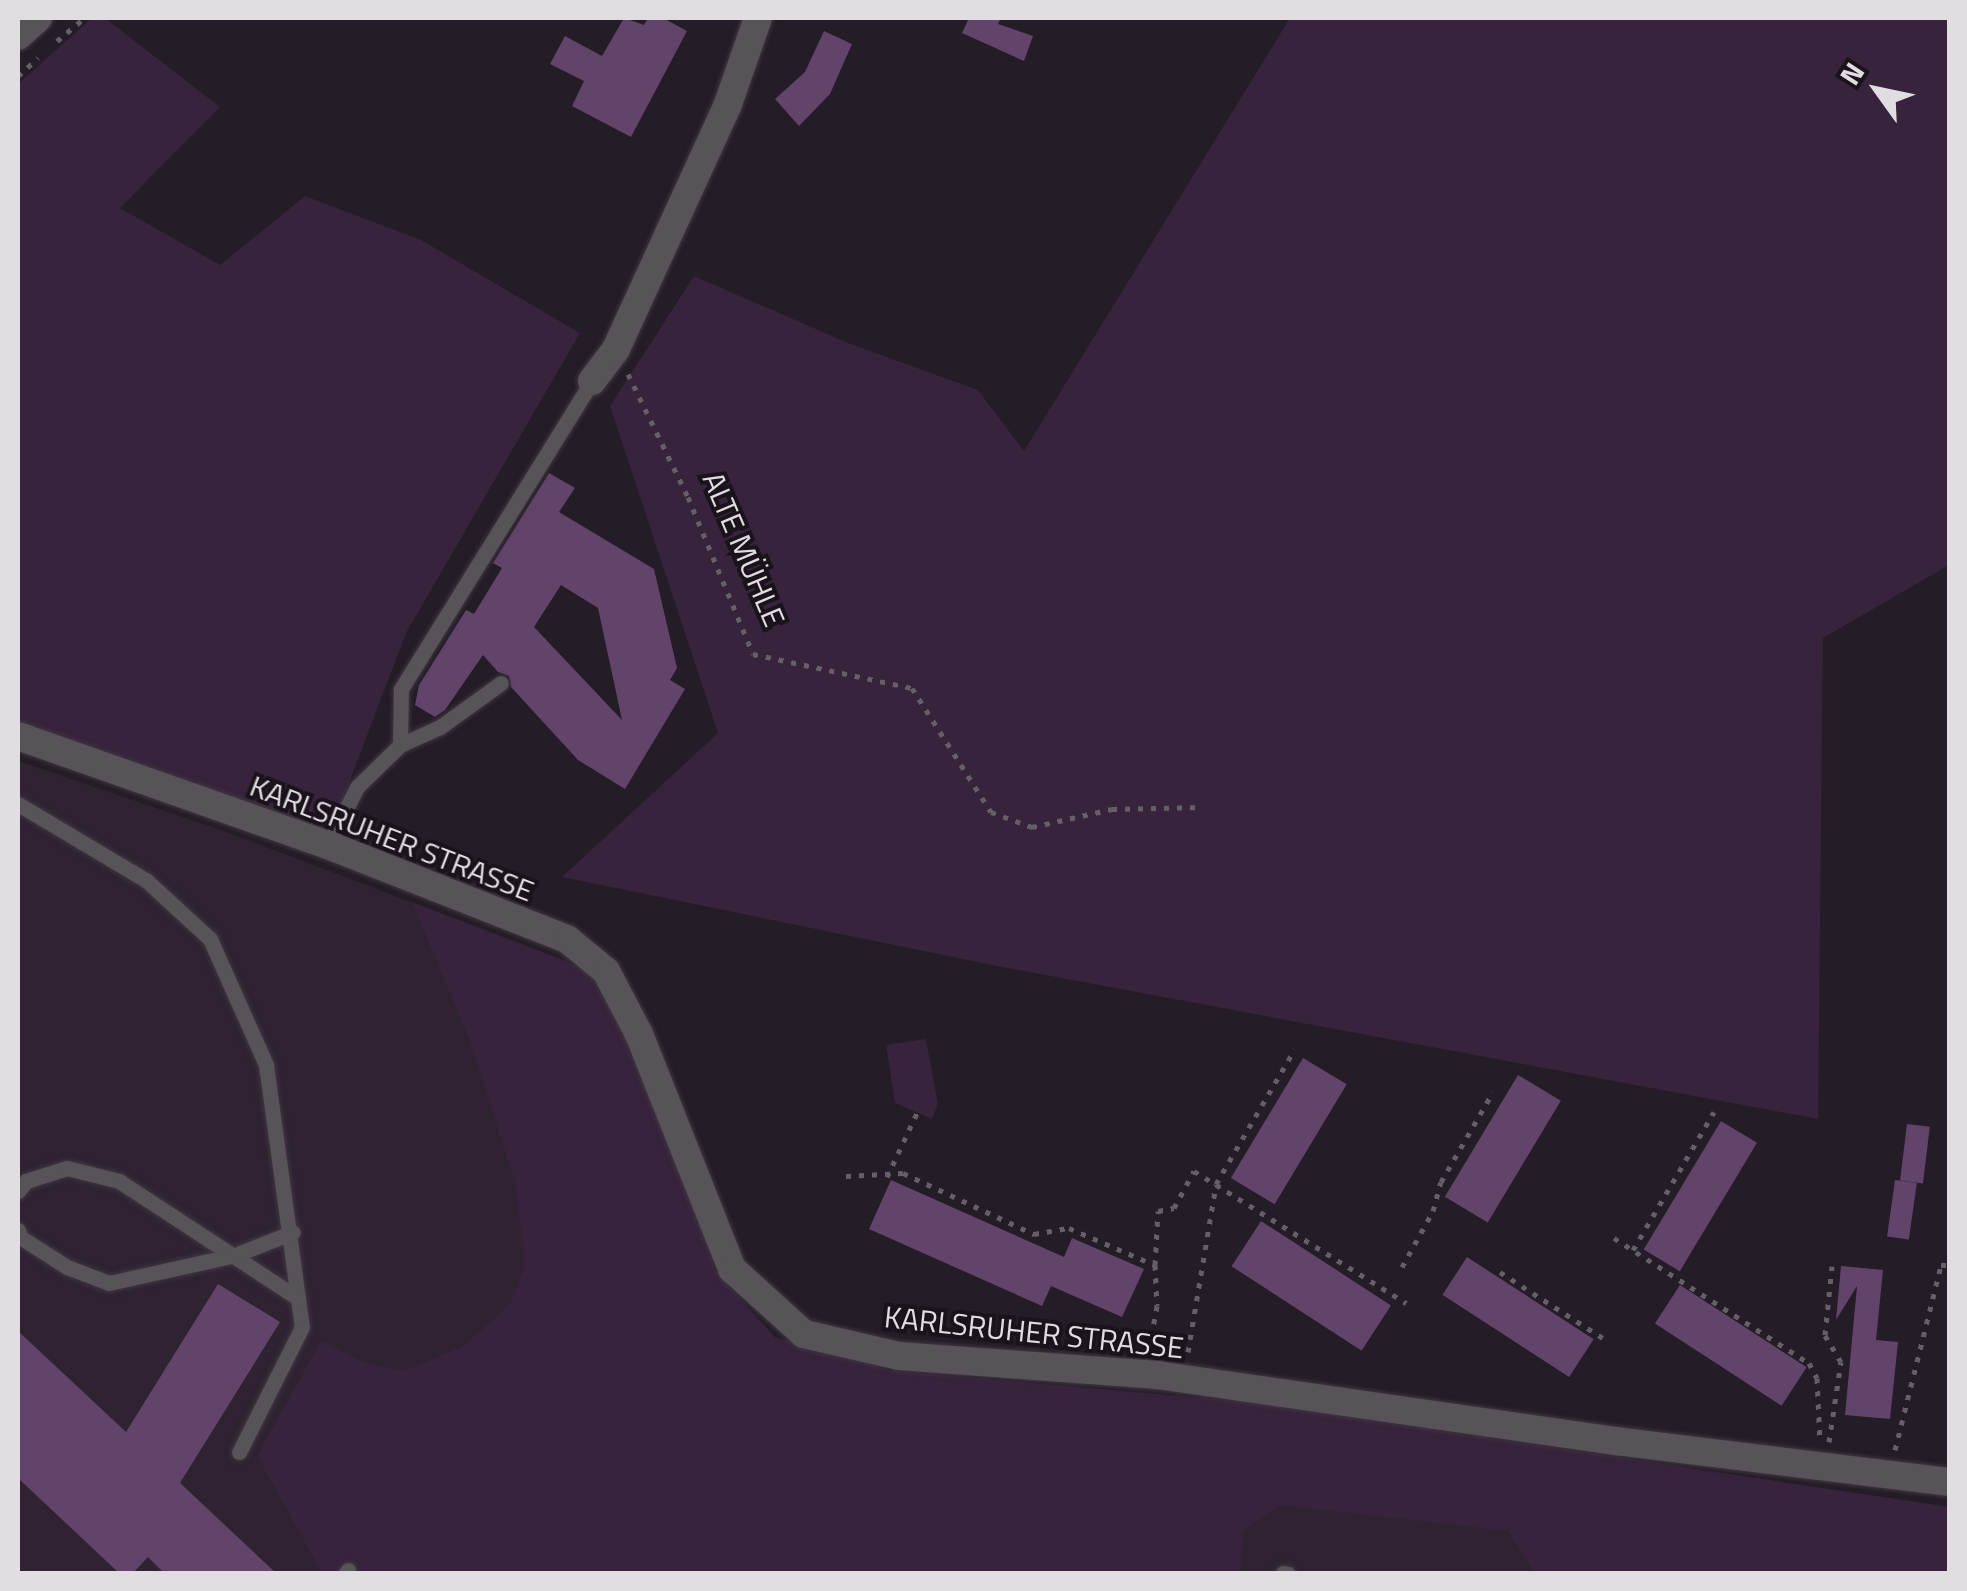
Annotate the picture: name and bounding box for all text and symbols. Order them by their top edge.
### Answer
north arrow [1827,40,1927,140]
text: N [1828,54,1875,93]
street label: ALTE MÜHLE [695,466,793,632]
street label: KARLSRUHER STRASSE [245,767,539,909]
street label: KARLSRUHER STRASSE [883,1298,1185,1366]

